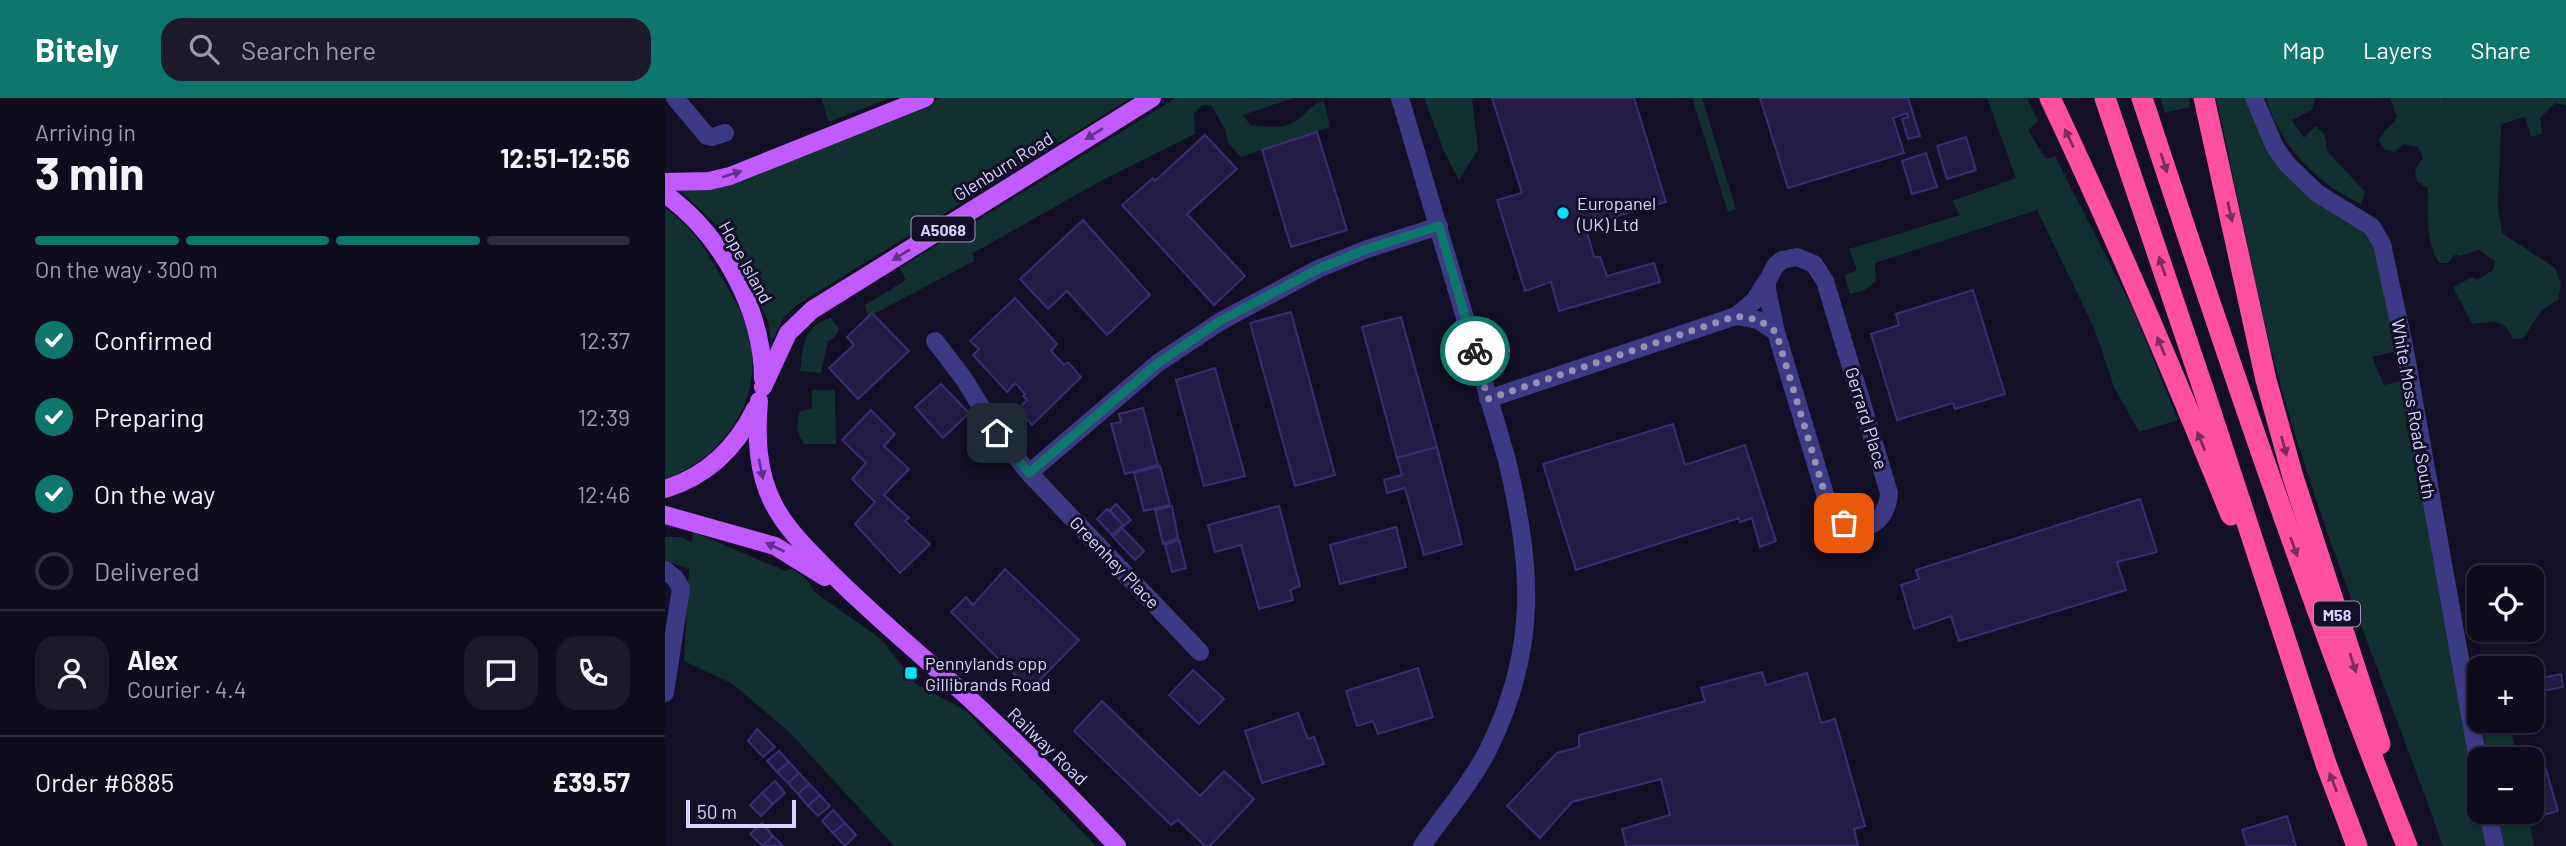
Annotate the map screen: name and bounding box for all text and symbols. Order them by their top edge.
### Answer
search box [161,18,651,81]
text: Bitely [35,29,119,69]
icon: search [185,30,223,68]
text: Search here [241,34,376,65]
text: Map [2282,35,2325,64]
text: Layers [2363,35,2432,64]
text: Share [2470,35,2531,64]
text: Arriving in [35,118,136,146]
street label: Glenburn Road [949,127,1057,205]
one-way arrow [1085,128,1104,141]
one-way arrow [2063,128,2075,148]
text: 12:51–12:56 [500,142,630,173]
text: 3 min [35,144,144,199]
one-way arrow [2159,152,2169,173]
one-way arrow [722,168,743,179]
place label: Europanel (UK) Ltd [1576,192,1656,235]
one-way arrow [2224,202,2235,224]
marker: Europanel (UK) Ltd [1555,205,1571,221]
street label: Hope Island [714,217,778,307]
road number: A5068 [911,217,975,242]
one-way arrow [892,248,911,261]
text: On the way · 300 m [35,255,218,283]
one-way arrow [2156,255,2167,276]
courier [1440,316,1510,386]
street label: White Moss Road South [2387,317,2441,501]
icon: check [35,321,73,359]
text: Confirmed [94,324,213,355]
text: 12:37 [579,326,630,354]
icon: bike [1456,332,1494,370]
one-way arrow [2155,336,2167,356]
street label: Gerrard Place [1841,364,1893,472]
icon: check [35,398,73,436]
text: Preparing [94,401,204,432]
text: 12:39 [578,403,630,431]
pin [967,403,1027,463]
icon: home [978,414,1016,452]
one-way arrow [2196,430,2207,451]
one-way arrow [2280,436,2290,457]
one-way arrow [756,458,767,480]
icon: check [35,475,73,513]
text: On the way [94,478,215,509]
text: 12:46 [577,480,630,508]
pin [1814,493,1874,553]
icon: bag [1825,504,1863,542]
street label: Greenhey Place [1065,511,1165,613]
one-way arrow [2289,536,2300,557]
one-way arrow [765,541,785,553]
text: Delivered [94,555,200,586]
map controls [2467,565,2544,824]
button: locate [2467,565,2544,642]
road number: M58 [2314,601,2360,626]
button: person [35,636,109,710]
button: chat [464,636,538,710]
button: phone [556,636,630,710]
text: Alex [127,644,178,675]
place label: Pennylands opp Gillibrands Road [925,652,1051,695]
one-way arrow [2349,652,2359,673]
button: + [2467,656,2544,733]
marker: Pennylands opp Gillibrands Road [903,665,919,681]
text: Courier · 4.4 [127,675,246,703]
street label: Railway Road [1003,702,1093,790]
button: − [2467,747,2544,824]
text: Order #6885 [35,766,174,797]
text: £39.57 [552,766,630,797]
one-way arrow [2327,772,2338,793]
scale bar [686,797,796,829]
text: 50 m [697,800,737,823]

